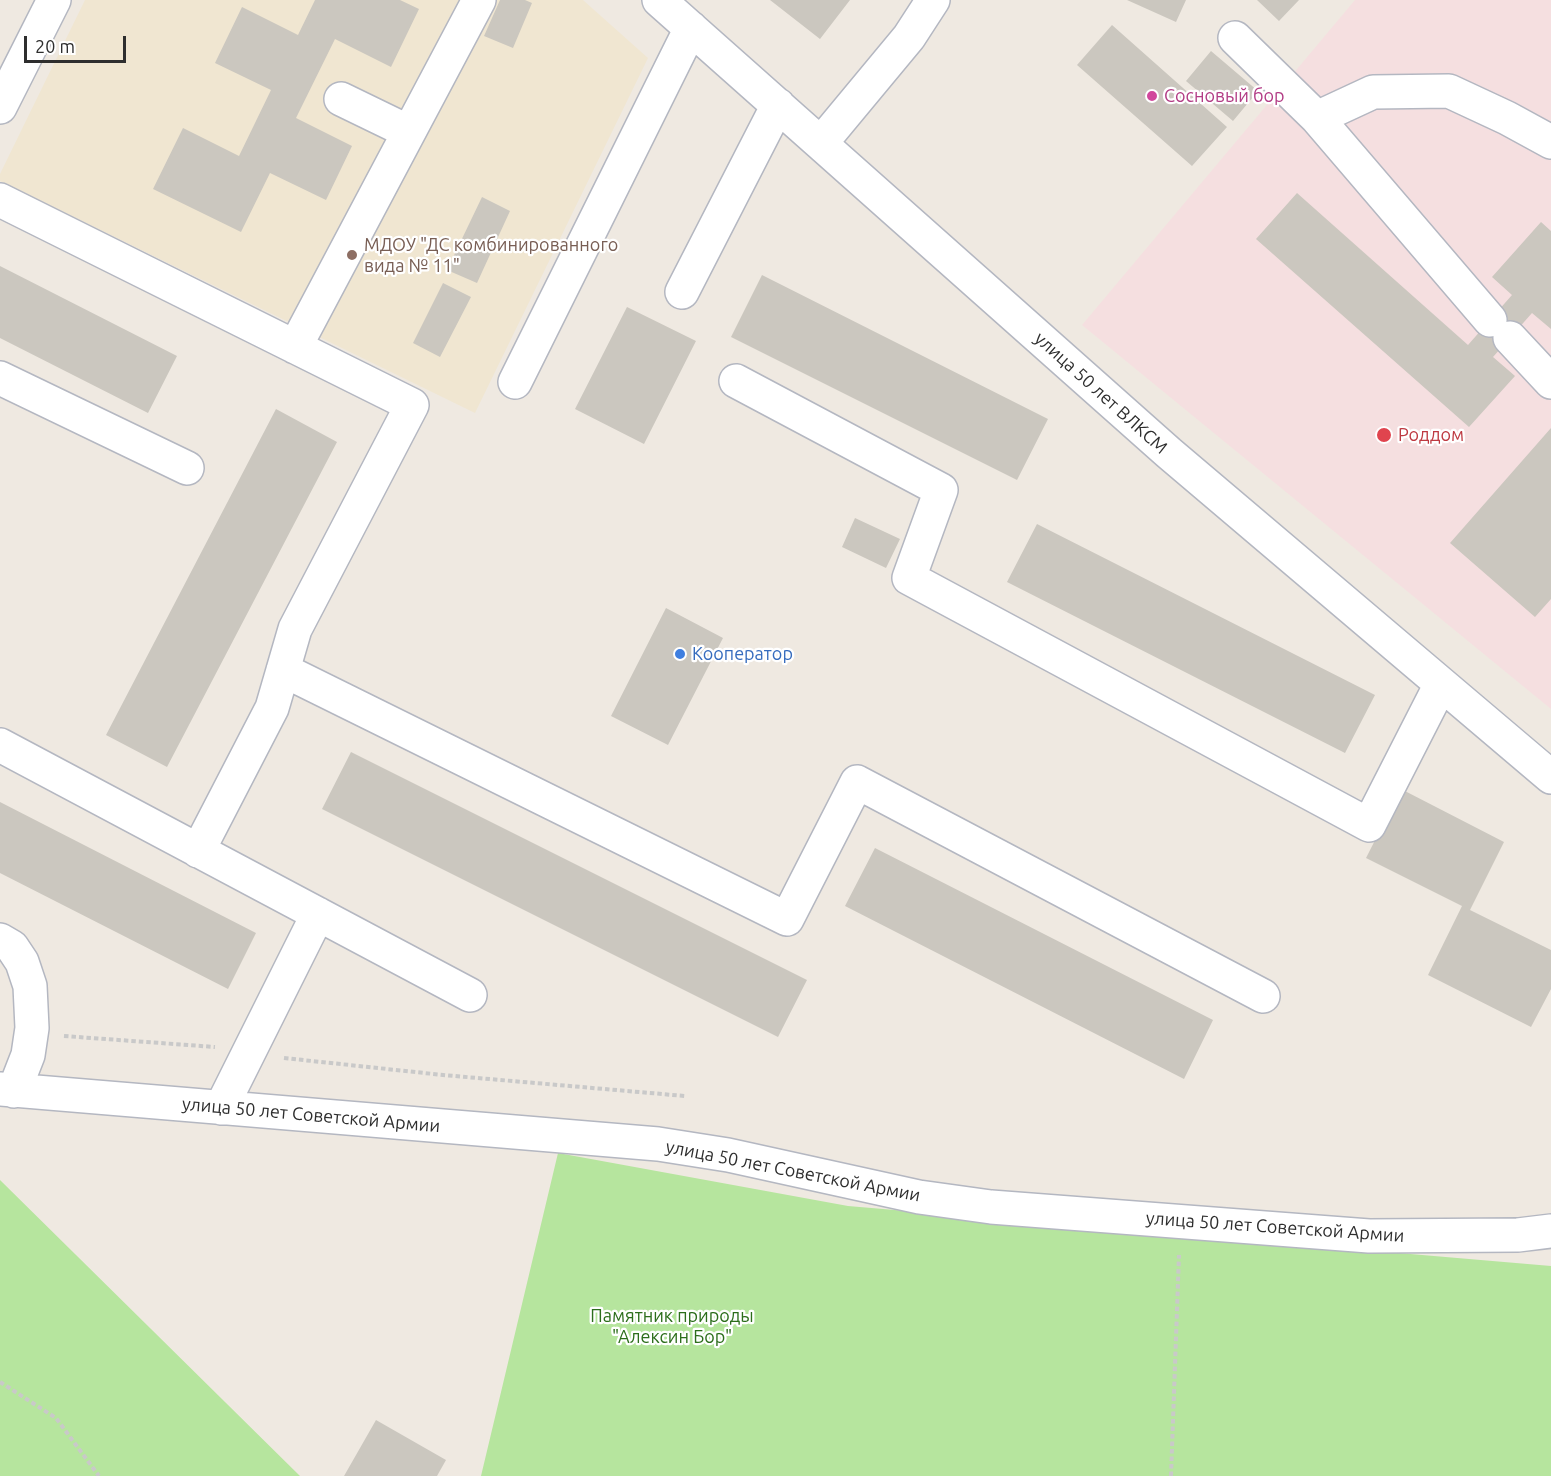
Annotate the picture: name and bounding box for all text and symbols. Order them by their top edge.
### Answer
scale bar [27,24,129,62]
text: 20 m [35,36,75,56]
place label: Сосновый бор [1164,85,1285,107]
marker: Сосновый бор [1145,89,1159,103]
place label: МДОУ "ДС комбинированного вида № 11" [364,234,618,276]
marker: МДОУ "ДС комбинированного вида № 11" [345,248,359,262]
street label: улица 50 лет ВЛКСМ [1030,328,1172,458]
place label: Роддом [1398,424,1464,446]
marker: Роддом [1375,426,1393,444]
place label: Кооператор [692,643,793,665]
marker: Кооператор [673,647,687,661]
street label: улица 50 лет Советской Армии [181,1093,441,1137]
street label: улица 50 лет Советской Армии [664,1136,922,1206]
street label: улица 50 лет Советской Армии [1145,1207,1405,1247]
park label: Памятник природы "Алексин Бор" [590,1305,754,1348]

